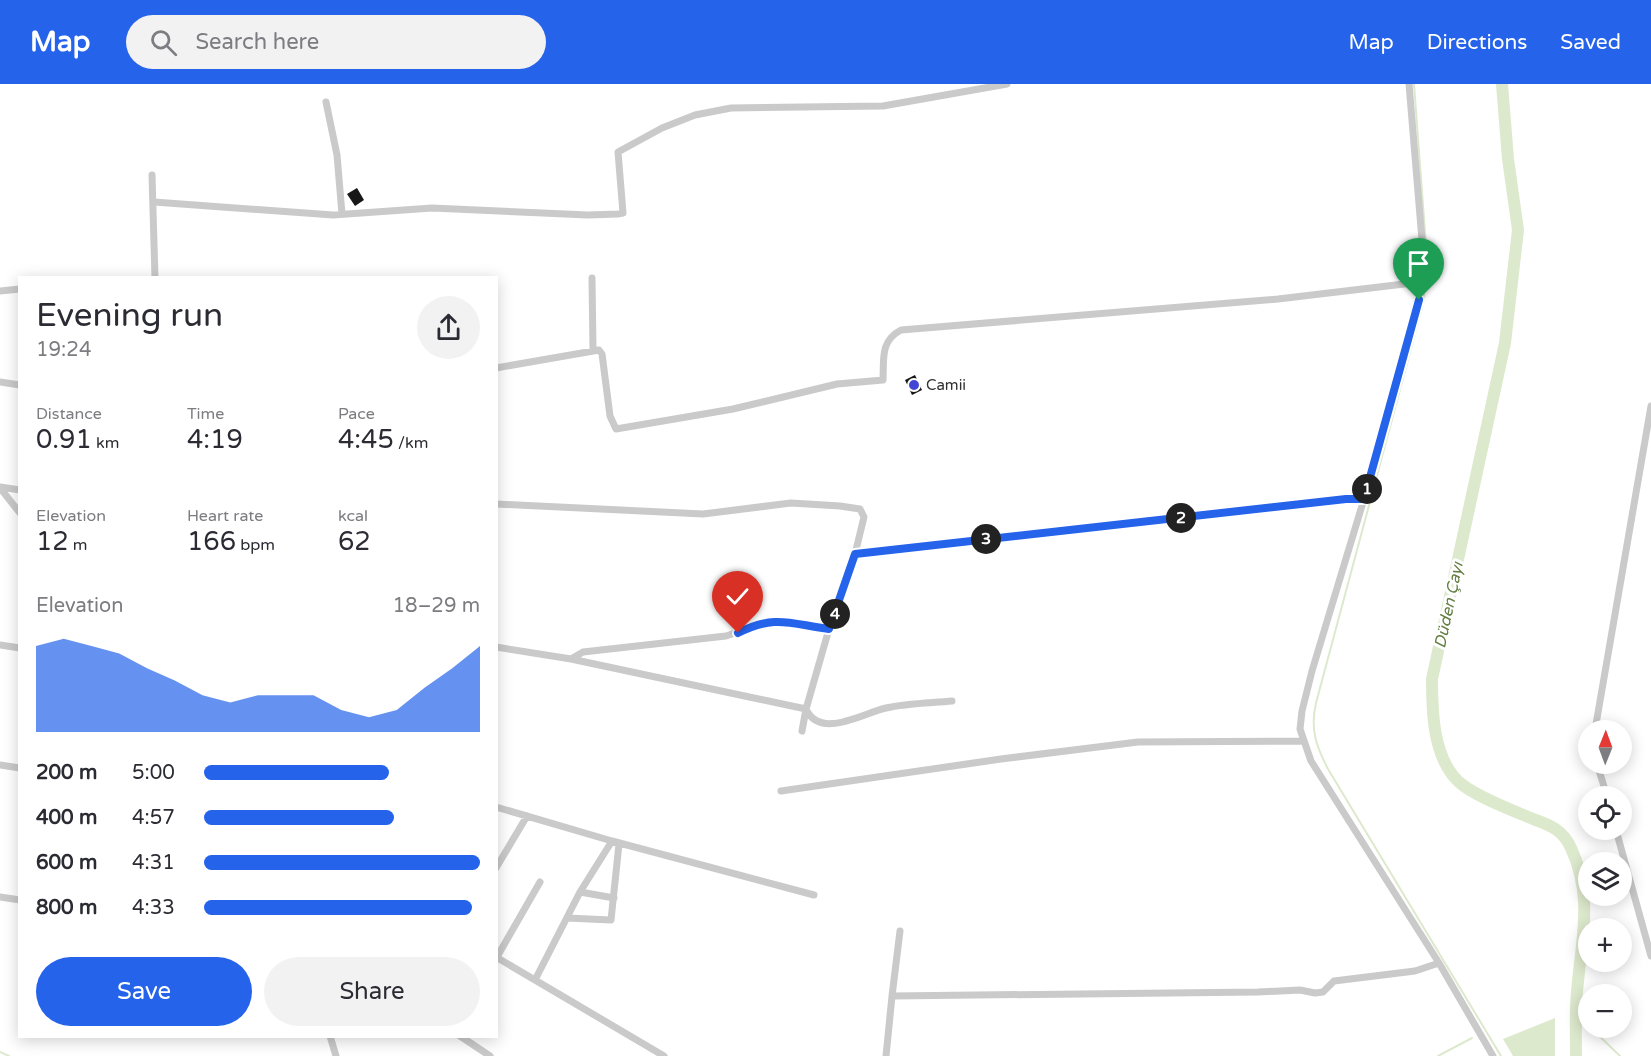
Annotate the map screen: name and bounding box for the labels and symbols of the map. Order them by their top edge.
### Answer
pin [1393,238,1444,300]
place label: Camii [926,376,966,394]
marker: Camii [907,378,921,392]
pin: 1 [1352,474,1382,504]
pin: 2 [1166,503,1196,533]
pin: 3 [971,524,1001,554]
water label: Düden Çayı [1430,559,1468,650]
pin [712,571,763,633]
pin: 4 [820,599,850,629]
north arrow [1578,720,1632,774]

